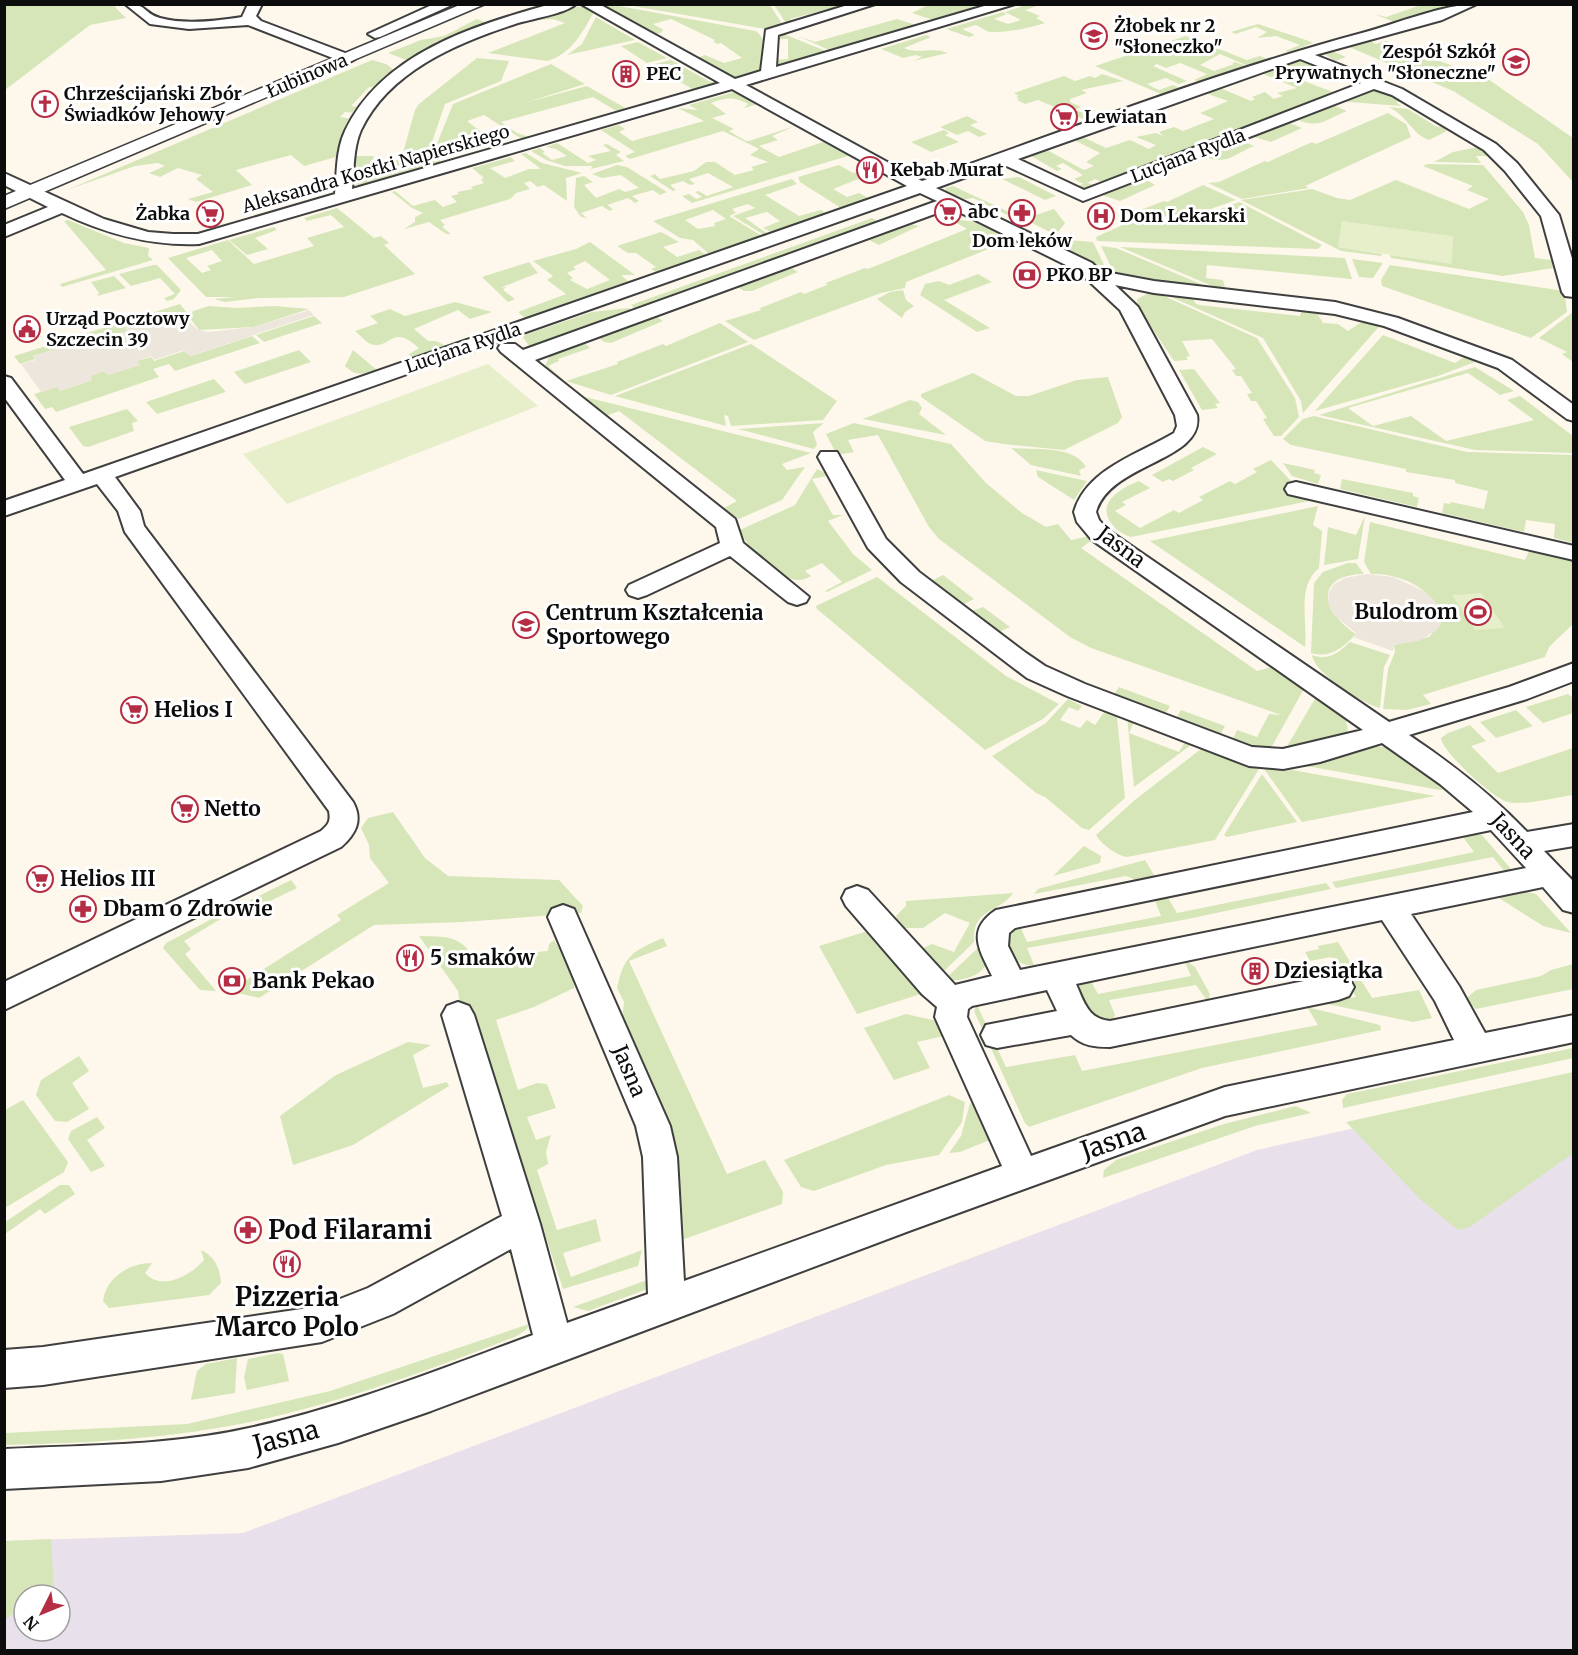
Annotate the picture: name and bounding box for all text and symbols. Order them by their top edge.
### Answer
place label: Żłobek nr 2 "Słoneczko" [1114,14,1223,58]
school or university icon: Żłobek nr 2 "Słoneczko" [1079,21,1109,51]
place label: Zespół Szkół Prywatnych "Słoneczne" [1275,40,1496,84]
school or university icon: Zespół Szkół Prywatnych "Słoneczne" [1501,47,1531,77]
street label: Łubinowa [263,48,351,103]
building icon: PEC [611,59,641,89]
place label: PEC [646,62,681,85]
place label: Chrześcijański Zbór Świadków Jehowy [64,82,242,126]
church icon: Chrześcijański Zbór Świadków Jehowy [30,89,60,119]
supermarket icon: Lewiatan [1049,102,1079,132]
place label: Lewiatan [1084,105,1167,128]
street label: Aleksandra Kostki Napierskiego [239,119,512,218]
street label: Lucjana Rydla [1127,123,1249,188]
restaurant icon: Kebab Murat [855,155,885,185]
place label: Kebab Murat [890,158,1005,181]
supermarket icon: abc [933,197,963,227]
pharmacy icon: Dom leków [1007,198,1037,228]
supermarket icon: Żabka [195,199,225,229]
place label: abc [968,200,999,223]
hospital icon: Dom Lekarski [1086,201,1116,231]
place label: Żabka [135,202,190,225]
place label: Dom Lekarski [1120,204,1245,227]
place label: Dom leków [972,229,1073,252]
bank icon: PKO BP [1012,260,1042,290]
place label: PKO BP [1046,263,1112,286]
place label: Urząd Pocztowy Szczecin 39 [46,307,190,351]
public building icon: Urząd Pocztowy Szczecin 39 [12,314,42,344]
street label: Lucjana Rydla [402,317,524,378]
street label: Jasna [1091,519,1151,574]
sports icon: Bulodrom [1463,597,1493,627]
place label: Bulodrom [1354,598,1458,625]
place label: Centrum Kształcenia Sportowego [546,599,764,650]
school or university icon: Centrum Kształcenia Sportowego [511,610,541,640]
supermarket icon: Helios I [119,695,149,725]
place label: Helios I [154,696,233,723]
supermarket icon: Netto [170,794,200,824]
place label: Netto [204,795,261,822]
street label: Jasna [1484,806,1542,865]
supermarket icon: Helios III [25,864,55,894]
place label: Helios III [60,865,156,892]
pharmacy icon: Dbam o Zdrowie [68,894,98,924]
place label: Dbam o Zdrowie [103,895,273,922]
restaurant icon: 5 smaków [395,943,425,973]
place label: 5 smaków [430,944,535,971]
building icon: Dziesiątka [1240,956,1270,986]
place label: Dziesiątka [1274,957,1383,984]
bank icon: Bank Pekao [217,966,247,996]
place label: Bank Pekao [252,967,374,994]
street label: Jasna [606,1040,652,1101]
street label: Jasna [1075,1114,1150,1167]
place label: Pod Filarami [268,1213,432,1246]
pharmacy icon: Pod Filarami [233,1215,263,1245]
restaurant icon: Pizzeria Marco Polo [272,1249,302,1279]
place label: Pizzeria Marco Polo [215,1280,359,1343]
street label: Jasna [248,1412,322,1461]
north arrow [12,1583,72,1643]
text: N [19,1612,43,1635]

